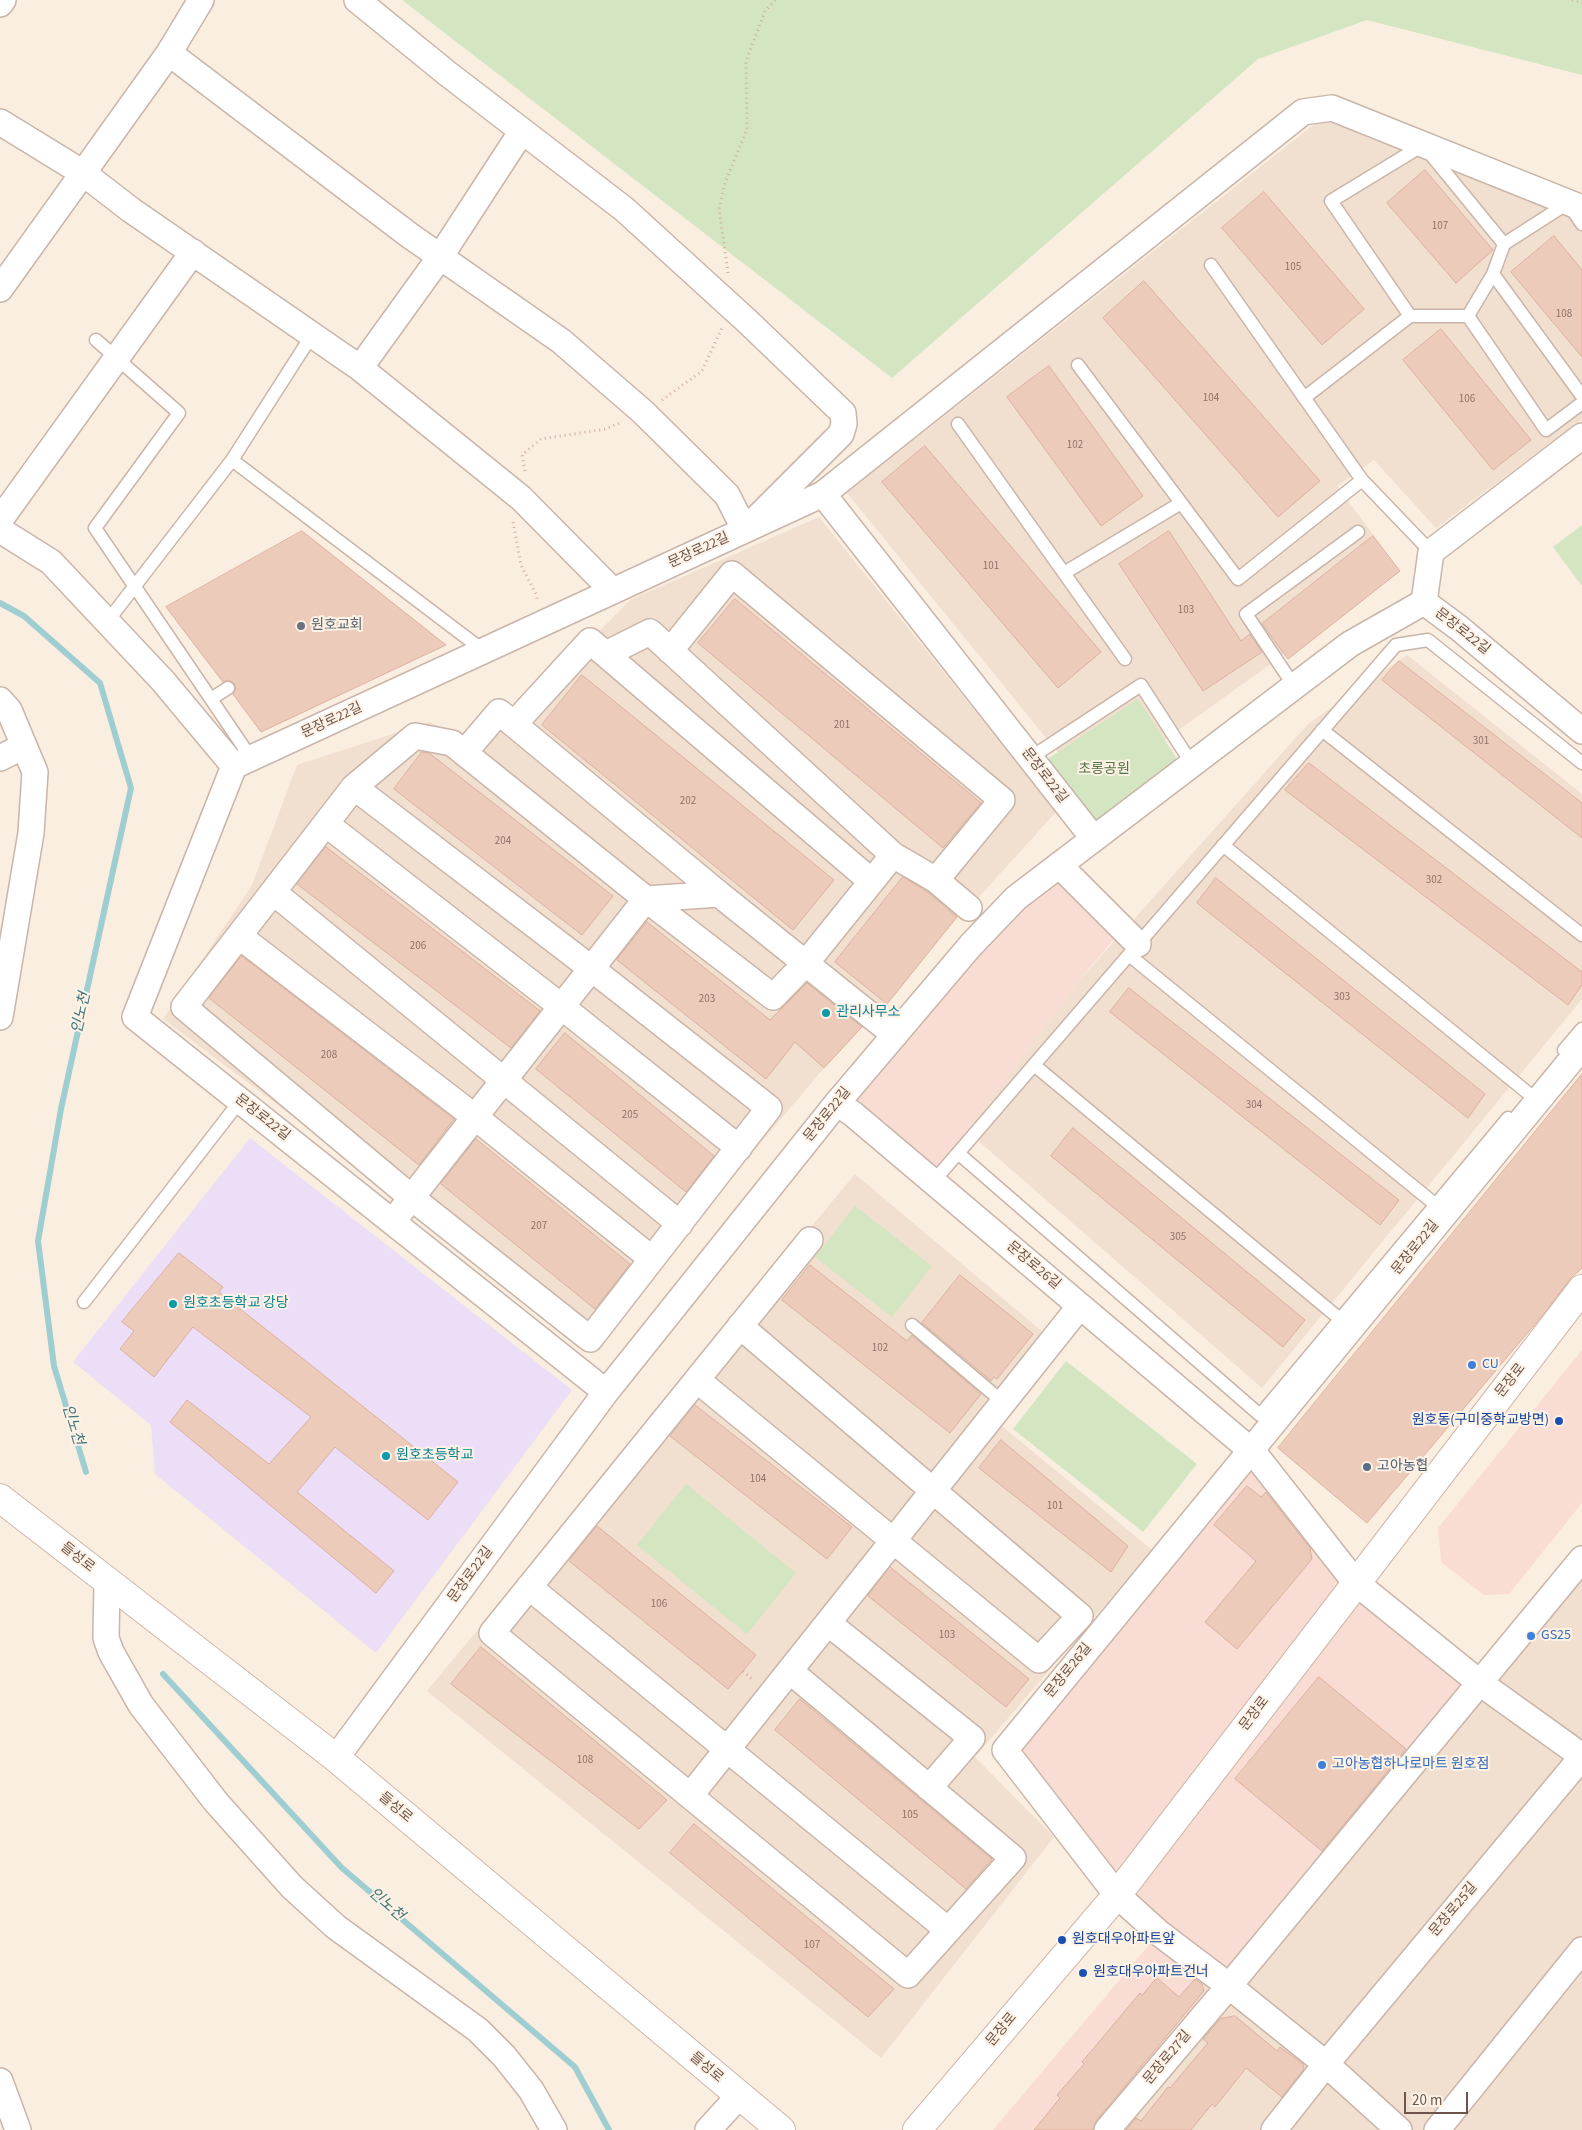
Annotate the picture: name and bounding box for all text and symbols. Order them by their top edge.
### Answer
house number: 107 [1432,220,1448,234]
house number: 105 [1285,261,1301,275]
house number: 108 [1556,308,1572,322]
house number: 104 [1203,392,1219,406]
house number: 106 [1459,393,1475,407]
house number: 102 [1067,439,1083,453]
street label: 문장로22길 [666,530,732,572]
house number: 101 [983,560,999,574]
house number: 103 [1178,604,1194,618]
street label: 문장로22길 [1431,605,1493,659]
place label: 원호교회 [311,618,363,634]
marker: 원호교회 [295,620,307,632]
street label: 문장로22길 [299,700,365,742]
house number: 201 [834,719,850,733]
house number: 301 [1473,735,1489,749]
street label: 문장로22길 [1017,745,1071,807]
park label: 초롱공원 [1078,762,1130,778]
house number: 202 [680,795,696,809]
house number: 204 [495,835,511,849]
house number: 302 [1426,874,1442,888]
house number: 206 [410,940,426,954]
water label: 인노천 [69,991,95,1035]
house number: 303 [1334,991,1350,1005]
house number: 203 [699,993,715,1007]
place label: 관리사무소 [836,1005,900,1021]
marker: 관리사무소 [820,1007,832,1019]
house number: 208 [321,1049,337,1063]
street label: 문장로22길 [801,1084,855,1146]
street label: 문장로22길 [231,1091,293,1145]
house number: 304 [1246,1099,1262,1113]
house number: 205 [622,1109,638,1123]
street label: 문장로22길 [1389,1217,1443,1279]
house number: 207 [531,1220,547,1234]
house number: 305 [1170,1231,1186,1245]
street label: 문장로26길 [1003,1239,1063,1293]
place label: 원호초등학교 강당 [183,1296,289,1312]
marker: 원호초등학교 강당 [167,1298,179,1310]
house number: 102 [872,1342,888,1356]
place label: CU [1482,1357,1499,1373]
marker: CU [1466,1359,1478,1371]
street label: 문장로 [1492,1361,1530,1401]
water label: 인노천 [57,1403,87,1447]
place label: 원호동(구미중학교방면) [1412,1413,1549,1429]
marker: 원호동(구미중학교방면) [1553,1415,1565,1427]
place label: 원호초등학교 [396,1448,473,1464]
marker: 원호초등학교 [380,1450,392,1462]
place label: 고아농협 [1377,1459,1429,1475]
marker: 고아농협 [1361,1461,1373,1473]
house number: 104 [750,1473,766,1487]
house number: 101 [1047,1500,1063,1514]
street label: 들성로 [57,1539,97,1577]
street label: 문장로22길 [445,1544,497,1606]
house number: 106 [651,1598,667,1612]
place label: GS25 [1541,1628,1571,1644]
house number: 103 [939,1629,955,1643]
marker: GS25 [1525,1630,1537,1642]
street label: 문장로26길 [1042,1640,1096,1702]
street label: 문장로 [1237,1694,1273,1734]
house number: 108 [577,1754,593,1768]
place label: 고아농협하나로마트 원호점 [1332,1757,1489,1773]
marker: 고아농협하나로마트 원호점 [1316,1759,1328,1771]
street label: 들성로 [375,1789,415,1827]
house number: 105 [902,1809,918,1823]
street label: 문장로25길 [1427,1880,1481,1940]
water label: 인노천 [364,1885,408,1925]
place label: 원호대우아파트앞 [1072,1932,1175,1948]
marker: 원호대우아파트앞 [1056,1934,1068,1946]
house number: 107 [804,1939,820,1953]
place label: 원호대우아파트건너 [1093,1965,1209,1981]
marker: 원호대우아파트건너 [1077,1967,1089,1979]
street label: 문장로 [983,2010,1021,2050]
street label: 문장로27길 [1141,2028,1195,2088]
street label: 들성로 [686,2049,726,2087]
scale bar [1407,2082,1471,2114]
text: 20 m [1412,2090,1442,2111]

